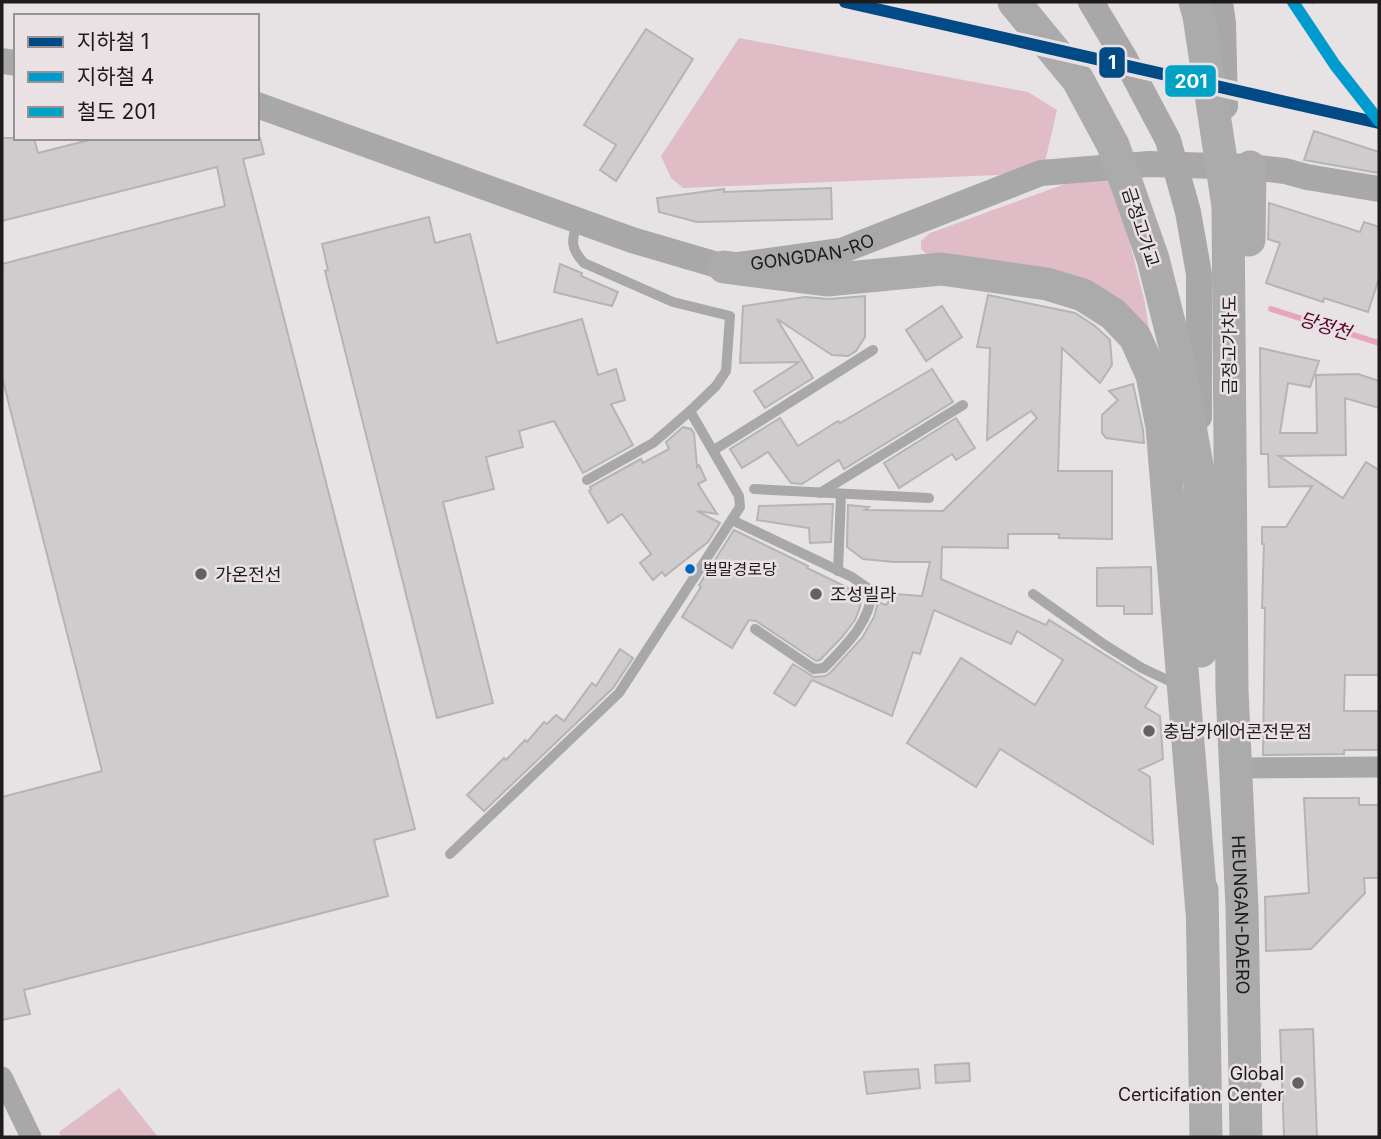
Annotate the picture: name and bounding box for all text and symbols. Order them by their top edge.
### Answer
legend [14,14,259,140]
text: 지하철 1 [77,29,149,54]
line badge: 1 [1098,46,1126,79]
text: 1 [1108,51,1116,74]
text: 지하철 4 [77,64,154,89]
line badge: 201 [1164,64,1217,98]
text: 201 [1175,70,1207,93]
text: 철도 201 [77,99,156,124]
street label: 금정고가교 [1118,184,1164,270]
street label: GONGDAN-RO [749,229,877,274]
street label: 금정고가차도 [1219,295,1240,395]
water label: 당정천 [1297,307,1355,345]
place label: 벌말경로당 [703,559,777,579]
marker: 벌말경로당 [683,562,697,576]
place label: 가온전선 [215,564,281,585]
marker: 가온전선 [193,566,209,582]
place label: 조성빌라 [830,584,897,605]
marker: 조성빌라 [808,586,824,602]
place label: 충남카에어콘전문점 [1163,721,1312,742]
marker: 충남카에어콘전문점 [1141,723,1157,739]
street label: HEUNGAN-DAERO [1228,835,1254,995]
place label: Global Certicifation Center [1118,1063,1284,1105]
marker: Global Certicifation Center [1290,1075,1306,1091]

